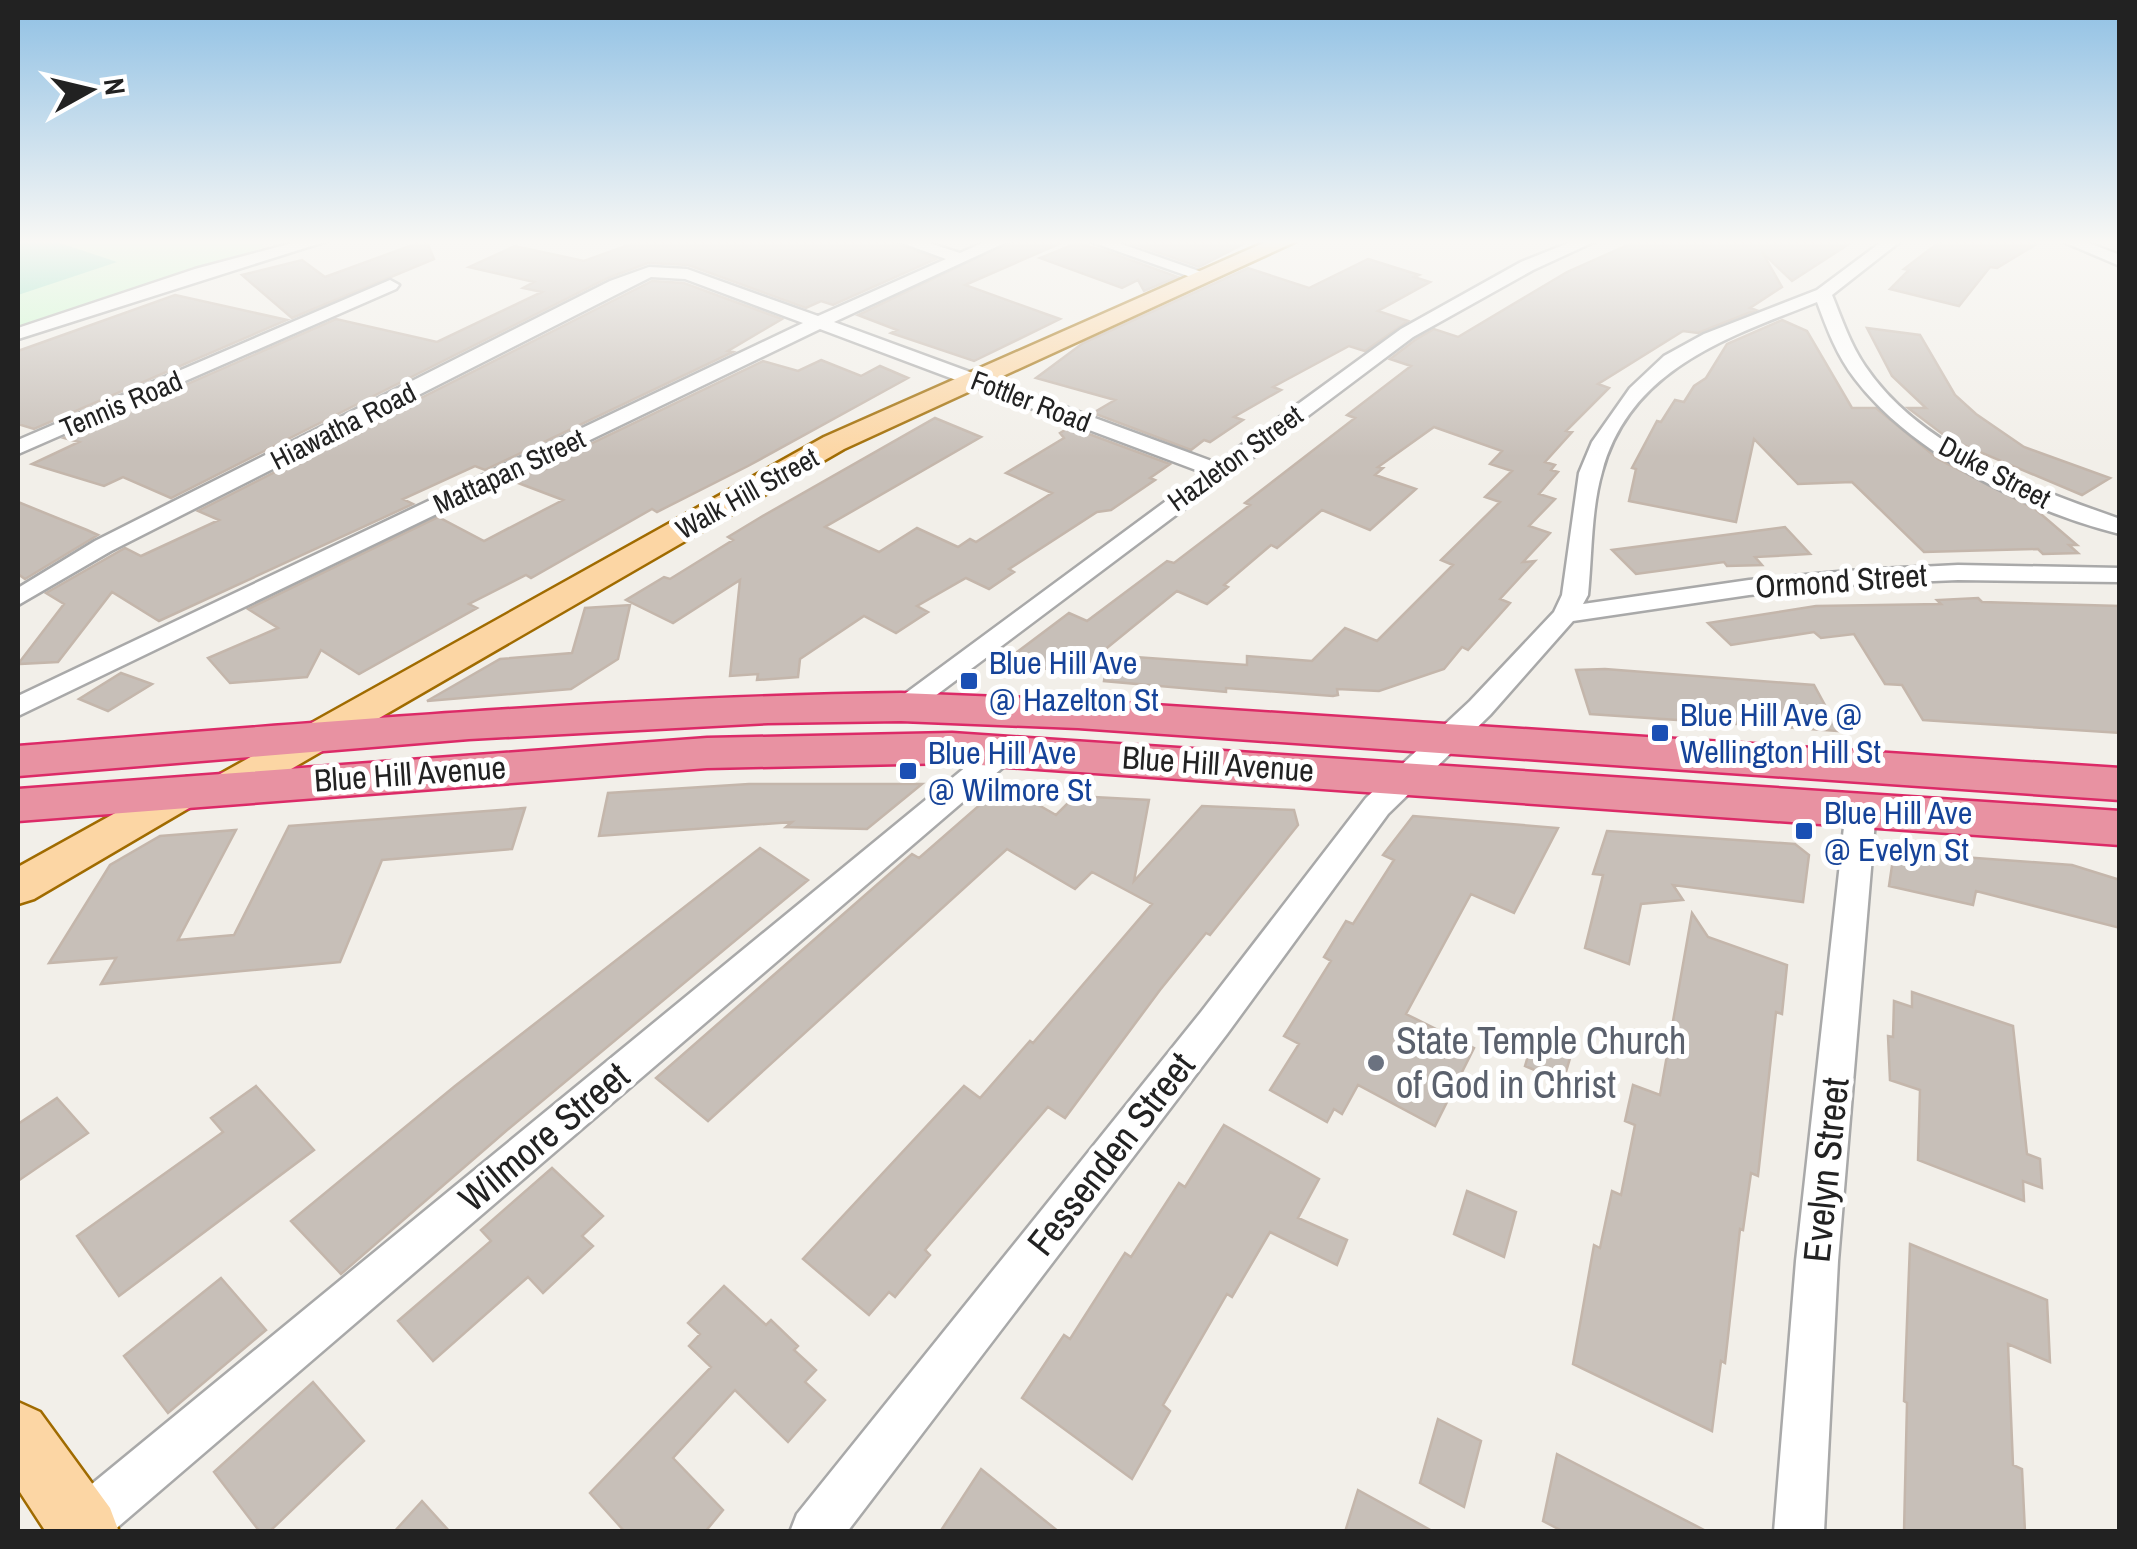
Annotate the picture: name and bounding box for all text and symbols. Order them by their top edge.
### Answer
north arrow [40,40,140,140]
text: N [95,76,135,97]
street label: Tennis Road [54,361,188,447]
street label: Fottler Road [966,361,1096,441]
street label: Hiawatha Road [264,373,422,479]
street label: Hazleton Street [1160,396,1310,520]
street label: Mattapan Street [427,419,591,523]
street label: Duke Street [1933,427,2057,517]
street label: Walk Hill Street [669,438,825,548]
street label: Ormond Street [1754,553,1928,608]
place label: Blue Hill Ave @ Hazelton St [989,641,1159,721]
marker: Blue Hill Ave @ Hazelton St [958,670,980,692]
place label: Blue Hill Ave @ Wellington Hill St [1680,693,1881,773]
marker: Blue Hill Ave @ Wellington Hill St [1649,722,1671,744]
place label: Blue Hill Ave @ Wilmore St [928,731,1092,811]
street label: Blue Hill Avenue [1121,735,1315,792]
street label: Blue Hill Avenue [313,745,507,802]
marker: Blue Hill Ave @ Wilmore St [897,760,919,782]
place label: Blue Hill Ave @ Evelyn St [1824,791,1972,871]
marker: Blue Hill Ave @ Evelyn St [1793,820,1815,842]
place label: State Temple Church of God in Christ [1396,1015,1686,1110]
street label: Fessenden Street [1015,1041,1206,1266]
street label: Wilmore Street [448,1050,640,1223]
marker: State Temple Church of God in Christ [1365,1052,1387,1074]
street label: Evelyn Street [1790,1075,1861,1265]

